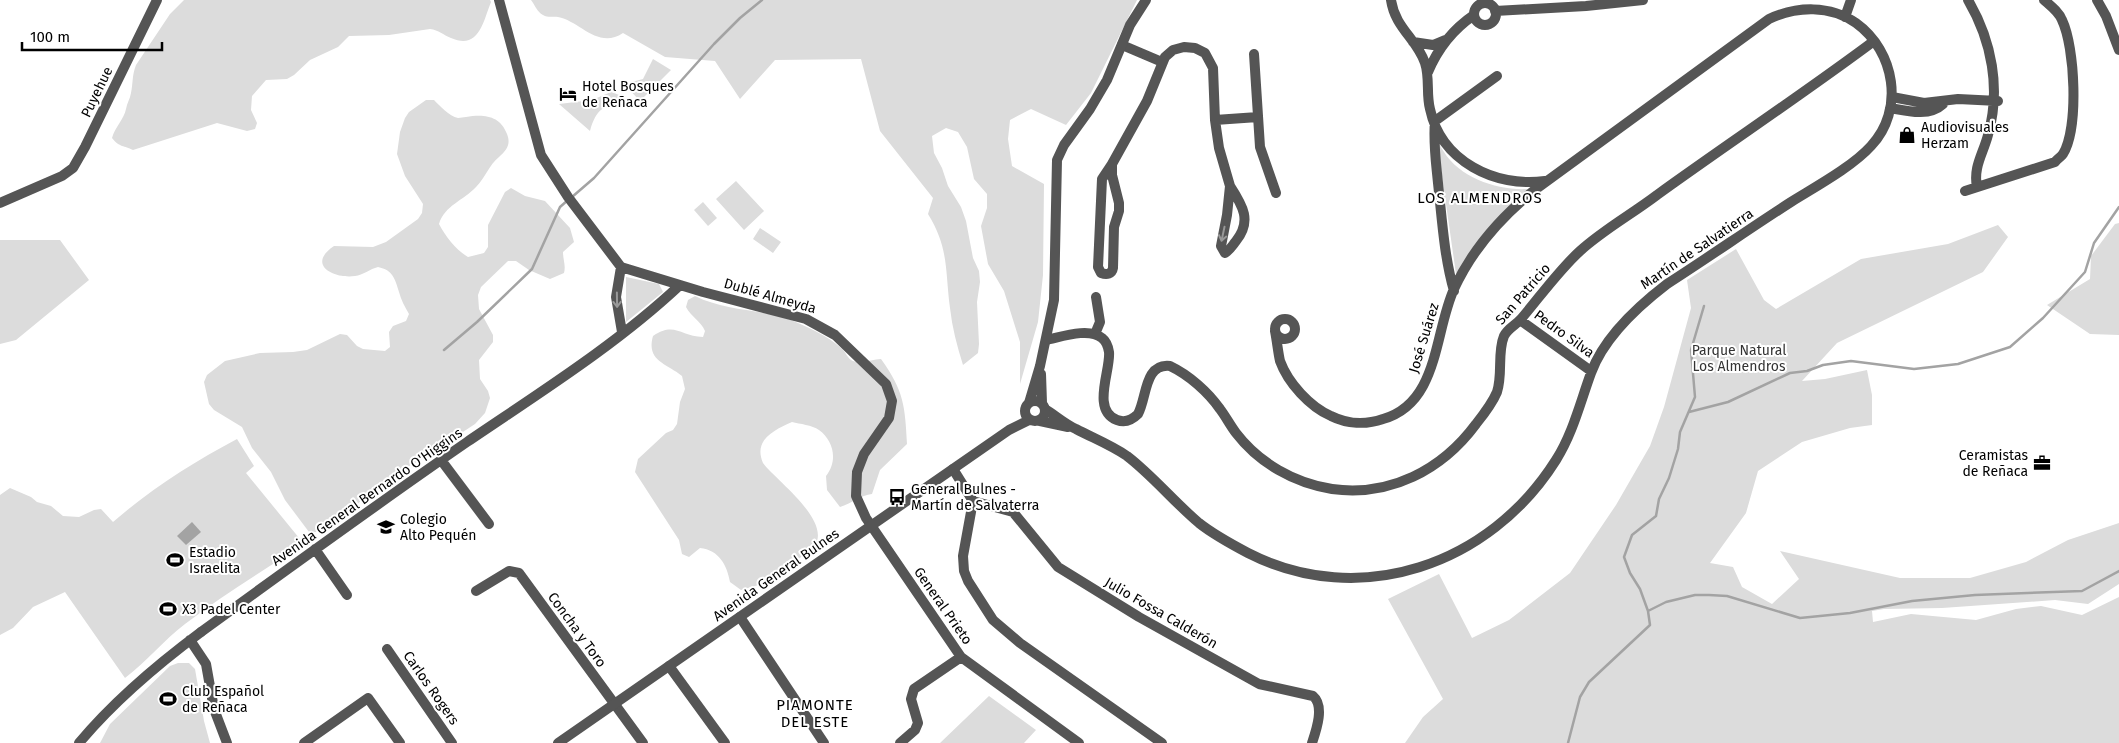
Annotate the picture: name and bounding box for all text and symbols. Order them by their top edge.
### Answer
scale bar [22,20,162,52]
text: 100 m [30,28,70,46]
street label: Puyehue [77,64,117,120]
place label: Hotel Bosques de Reñaca [582,78,674,111]
hotel icon: Hotel Bosques de Reñaca [558,84,578,104]
place label: Audiovisuales Herzam [1921,119,2009,152]
shop icon: Audiovisuales Herzam [1897,125,1917,145]
district label: LOS ALMENDROS [1417,189,1543,207]
street label: Martín de Salvatierra [1637,205,1757,293]
one-way arrow [1218,226,1227,242]
street label: San Patricio [1492,260,1554,328]
street label: Dublé Almeyda [722,275,818,317]
one-way arrow [612,291,622,307]
street label: José Suárez [1405,301,1443,375]
street label: Pedro Silva [1531,306,1597,362]
park label: Parque Natural Los Almendros [1692,342,1786,375]
street label: Avenida General Bernardo O'Higgins [268,424,466,570]
place label: Ceramistas de Reñaca [1959,447,2028,480]
office icon: Ceramistas de Reñaca [2032,453,2052,473]
place label: General Bulnes - Martín de Salvaterra [911,481,1039,514]
bus stop icon: General Bulnes - Martín de Salvaterra [887,487,907,507]
place label: Colegio Alto Pequén [400,511,477,544]
school or university icon: Colegio Alto Pequén [376,517,396,537]
street label: Avenida General Bulnes [710,525,843,625]
place label: Estadio Israelita [189,544,240,577]
sports icon: Estadio Israelita [165,550,185,570]
street label: General Prieto [910,564,976,648]
street label: Julio Fossa Calderón [1101,574,1221,652]
street label: Concha y Toro [544,589,610,671]
sports icon: X3 Padel Center [158,599,178,619]
place label: X3 Padel Center [182,601,281,618]
street label: Carlos Rogers [399,648,463,728]
place label: Club Español de Reñaca [182,683,264,716]
sports icon: Club Español de Reñaca [158,689,178,709]
district label: PIAMONTE DEL ESTE [776,696,854,731]

